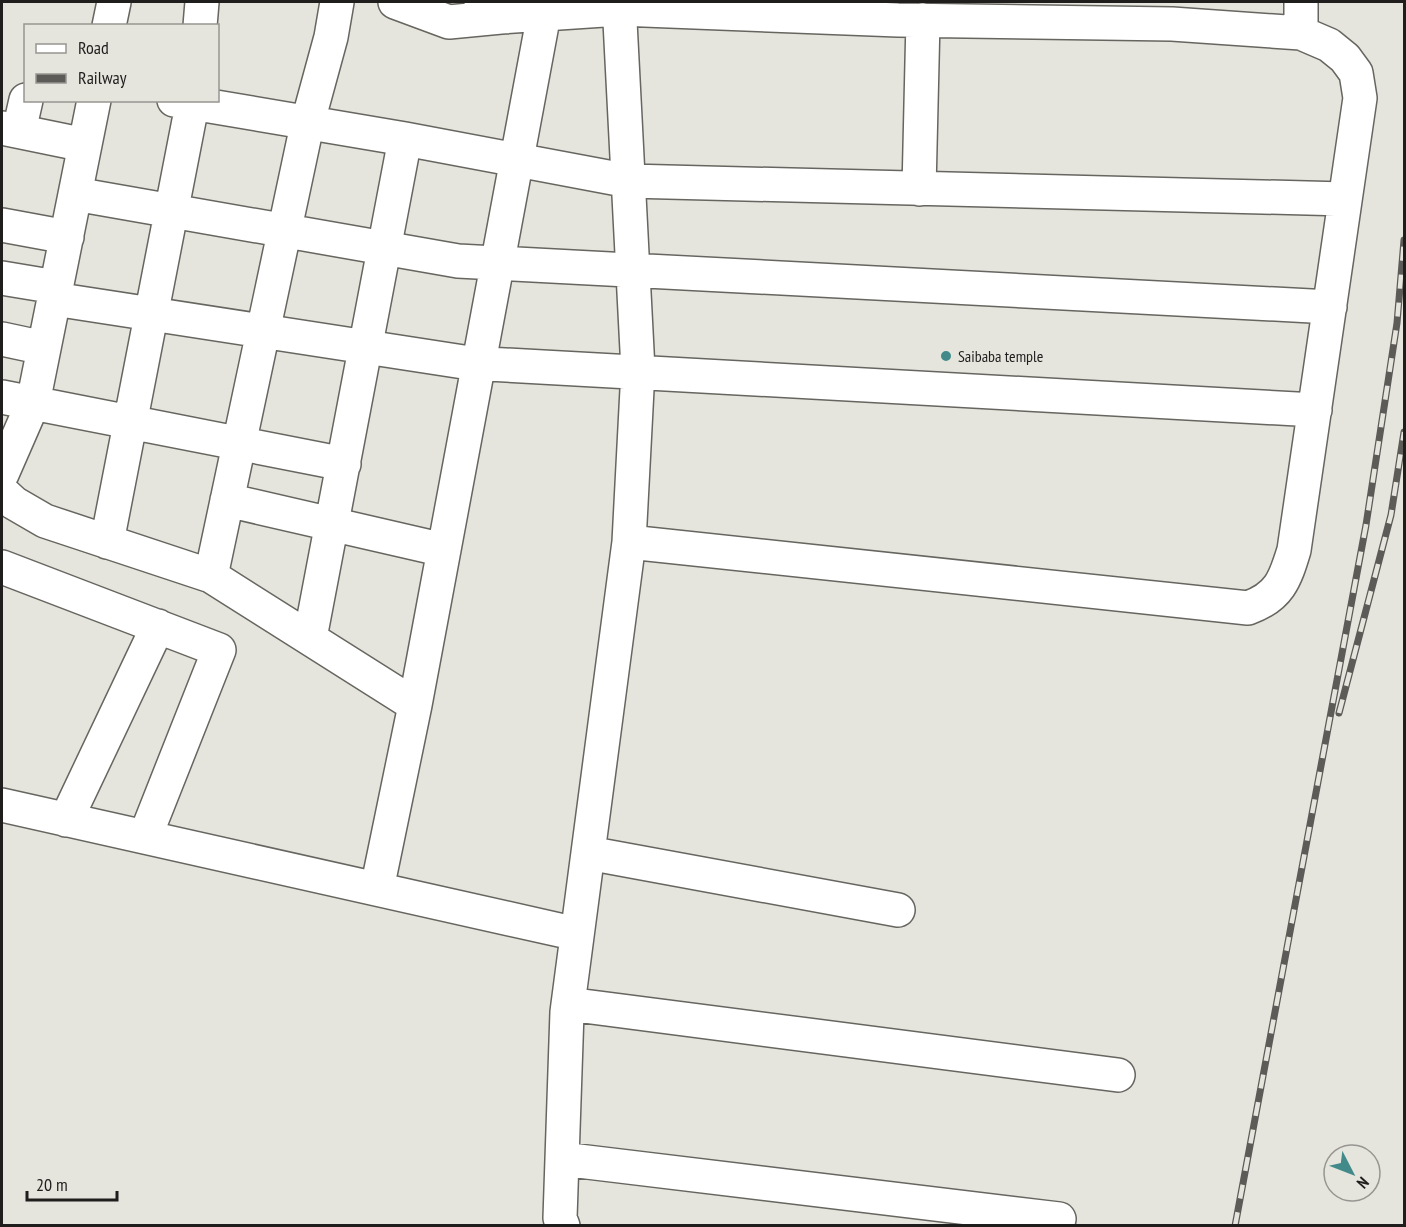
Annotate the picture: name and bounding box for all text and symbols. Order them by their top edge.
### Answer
legend [24,24,219,102]
text: Road [78,36,109,59]
text: Railway [78,66,127,89]
place label: Saibaba temple [958,346,1043,366]
marker: Saibaba temple [939,349,953,363]
north arrow [1322,1143,1382,1203]
scale bar [27,1164,117,1202]
text: 20 m [36,1173,68,1196]
text: N [1353,1173,1373,1193]

